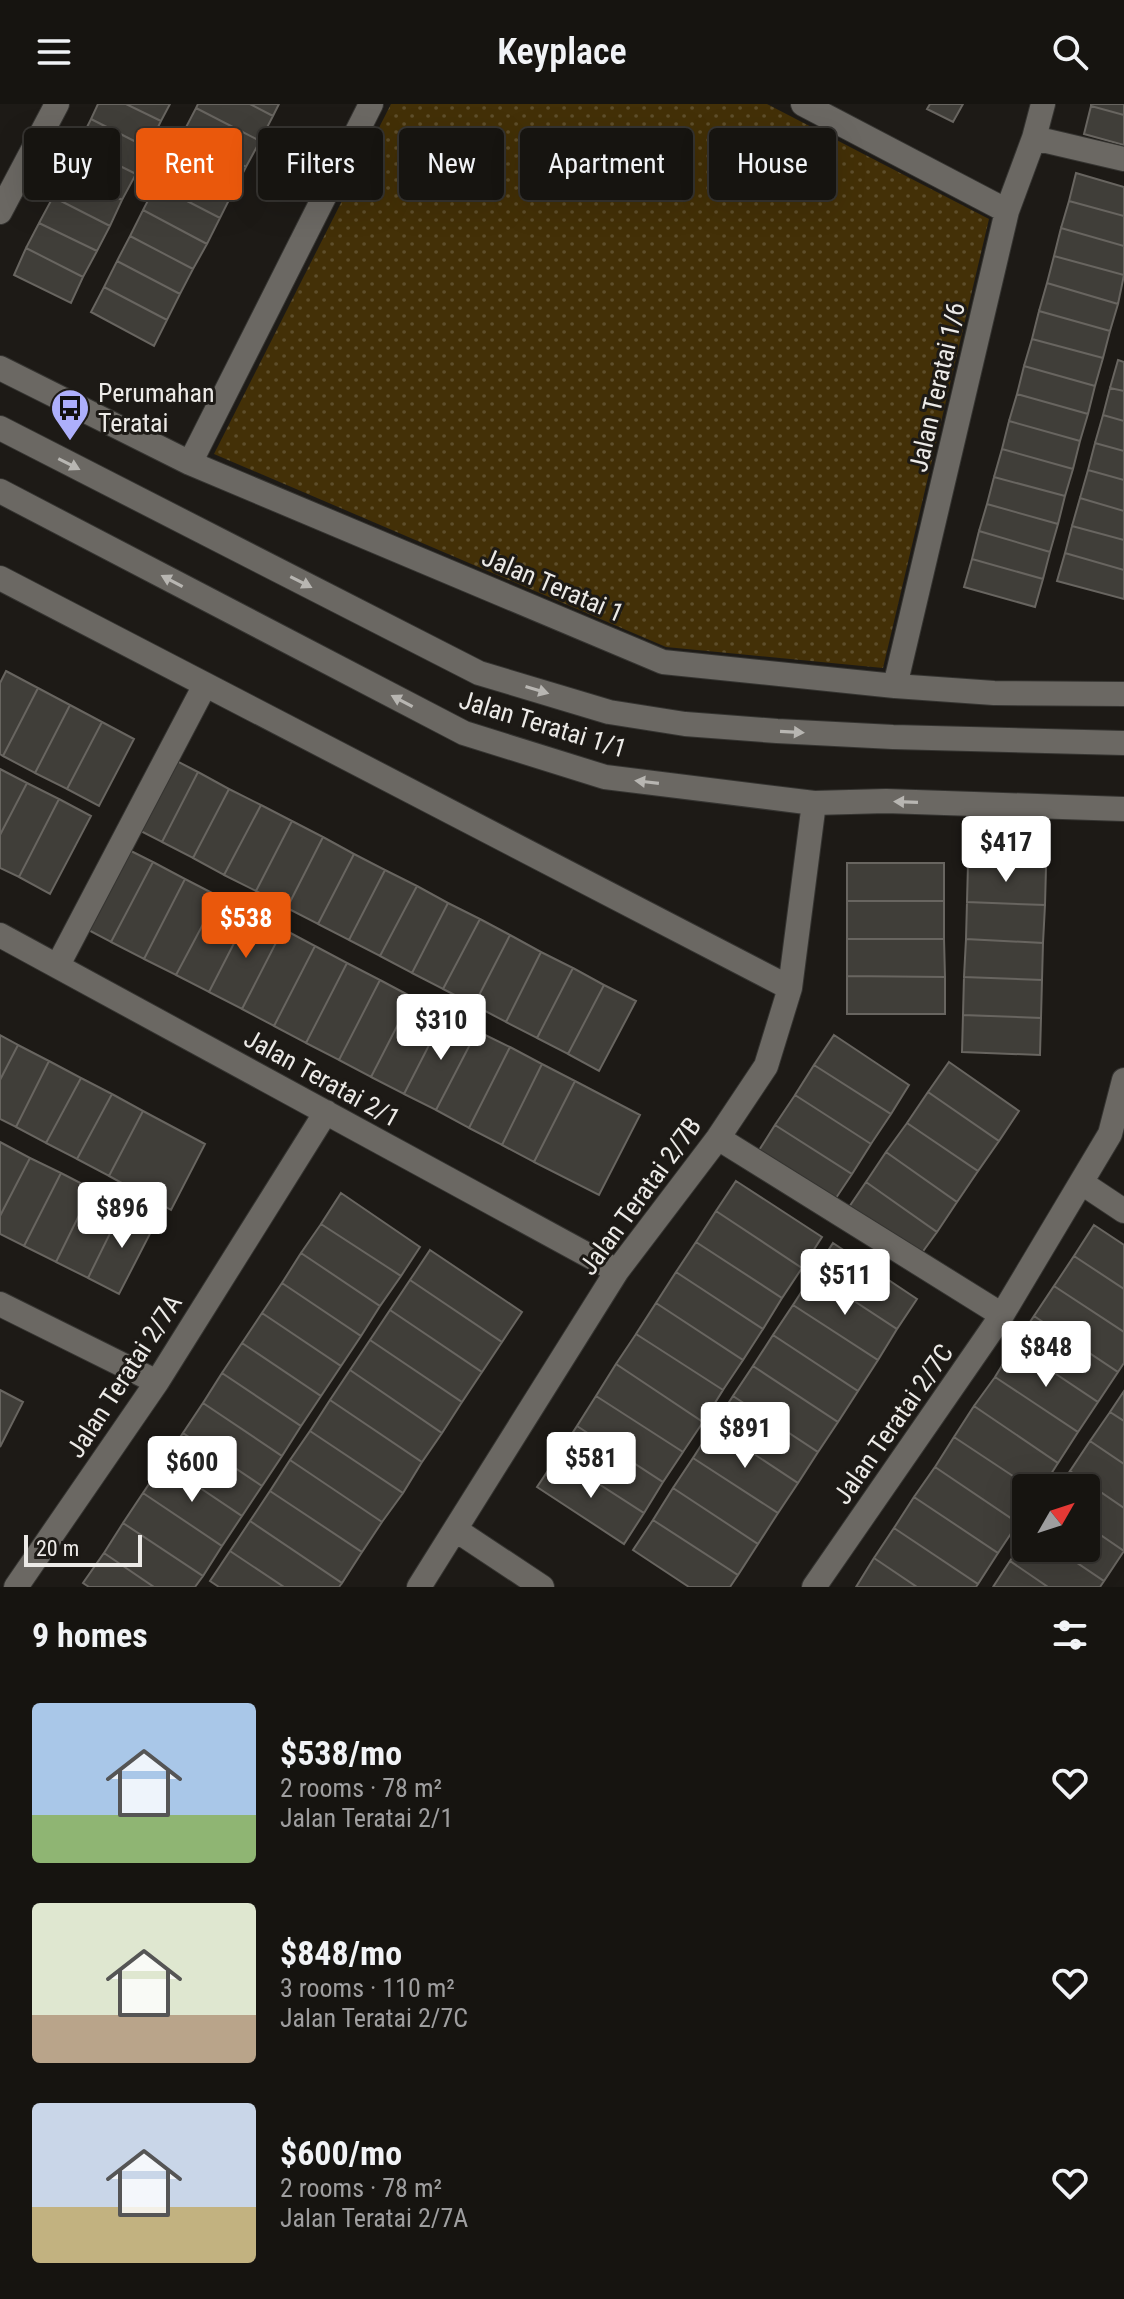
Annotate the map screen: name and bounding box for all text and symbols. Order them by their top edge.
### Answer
icon: menu [32,30,76,74]
icon: search [1048,30,1092,74]
text: Keyplace [497,31,627,73]
chip: Buy [24,128,120,200]
chip: Rent [136,128,242,200]
chip: Filters [258,128,383,200]
chip: New [399,128,504,200]
chip: Apartment [520,128,693,200]
chip: House [709,128,836,200]
street label: Jalan Teratai 1/6 [903,299,971,475]
place label: Perumahan Teratai [98,378,215,438]
bus stop icon: Perumahan Teratai [49,387,91,442]
one-way arrow [58,457,81,471]
street label: Jalan Teratai 1 [478,542,628,628]
one-way arrow [160,575,183,588]
one-way arrow [290,575,312,589]
street label: Jalan Teratai 1/1 [456,684,630,764]
one-way arrow [525,685,549,697]
one-way arrow [391,695,414,708]
one-way arrow [780,726,805,739]
one-way arrow [635,776,660,789]
one-way arrow [893,795,918,808]
pin: $417 [959,816,1053,884]
text: $417 [980,827,1032,857]
pin: $538 [199,892,293,960]
text: $538 [220,903,272,933]
pin: $310 [394,994,488,1062]
text: $310 [415,1005,467,1035]
street label: Jalan Teratai 2/1 [239,1023,405,1133]
street label: Jalan Teratai 2/7B [573,1111,707,1281]
pin: $896 [75,1182,169,1250]
text: $896 [96,1193,148,1223]
pin: $511 [798,1249,892,1317]
text: $511 [819,1260,871,1290]
street label: Jalan Teratai 2/7A [60,1289,188,1463]
pin: $848 [999,1321,1093,1389]
text: $848 [1020,1332,1072,1362]
street label: Jalan Teratai 2/7C [827,1338,959,1510]
pin: $891 [698,1402,792,1470]
text: $891 [719,1413,771,1443]
pin: $581 [544,1432,638,1500]
pin: $600 [145,1436,239,1504]
text: $581 [565,1443,617,1473]
text: $600 [166,1447,218,1477]
north arrow [1012,1474,1100,1562]
map controls [1012,1474,1100,1562]
scale bar [24,1531,142,1567]
text: 20 m [36,1536,79,1561]
icon: filters [1048,1613,1092,1657]
text: 9 homes [32,1615,148,1655]
text: $538/mo [280,1733,402,1773]
icon: home [96,1735,192,1831]
icon: heart [1048,1761,1092,1805]
text: 2 rooms · 78 m² [280,1773,442,1803]
text: Jalan Teratai 2/1 [280,1803,453,1833]
text: $848/mo [280,1933,402,1973]
icon: home [96,1935,192,2031]
icon: heart [1048,1961,1092,2005]
text: 3 rooms · 110 m² [280,1973,455,2003]
text: Jalan Teratai 2/7C [280,2003,468,2033]
text: $600/mo [280,2133,402,2173]
icon: home [96,2135,192,2231]
icon: heart [1048,2161,1092,2205]
text: 2 rooms · 78 m² [280,2173,442,2203]
text: Jalan Teratai 2/7A [280,2203,468,2233]

